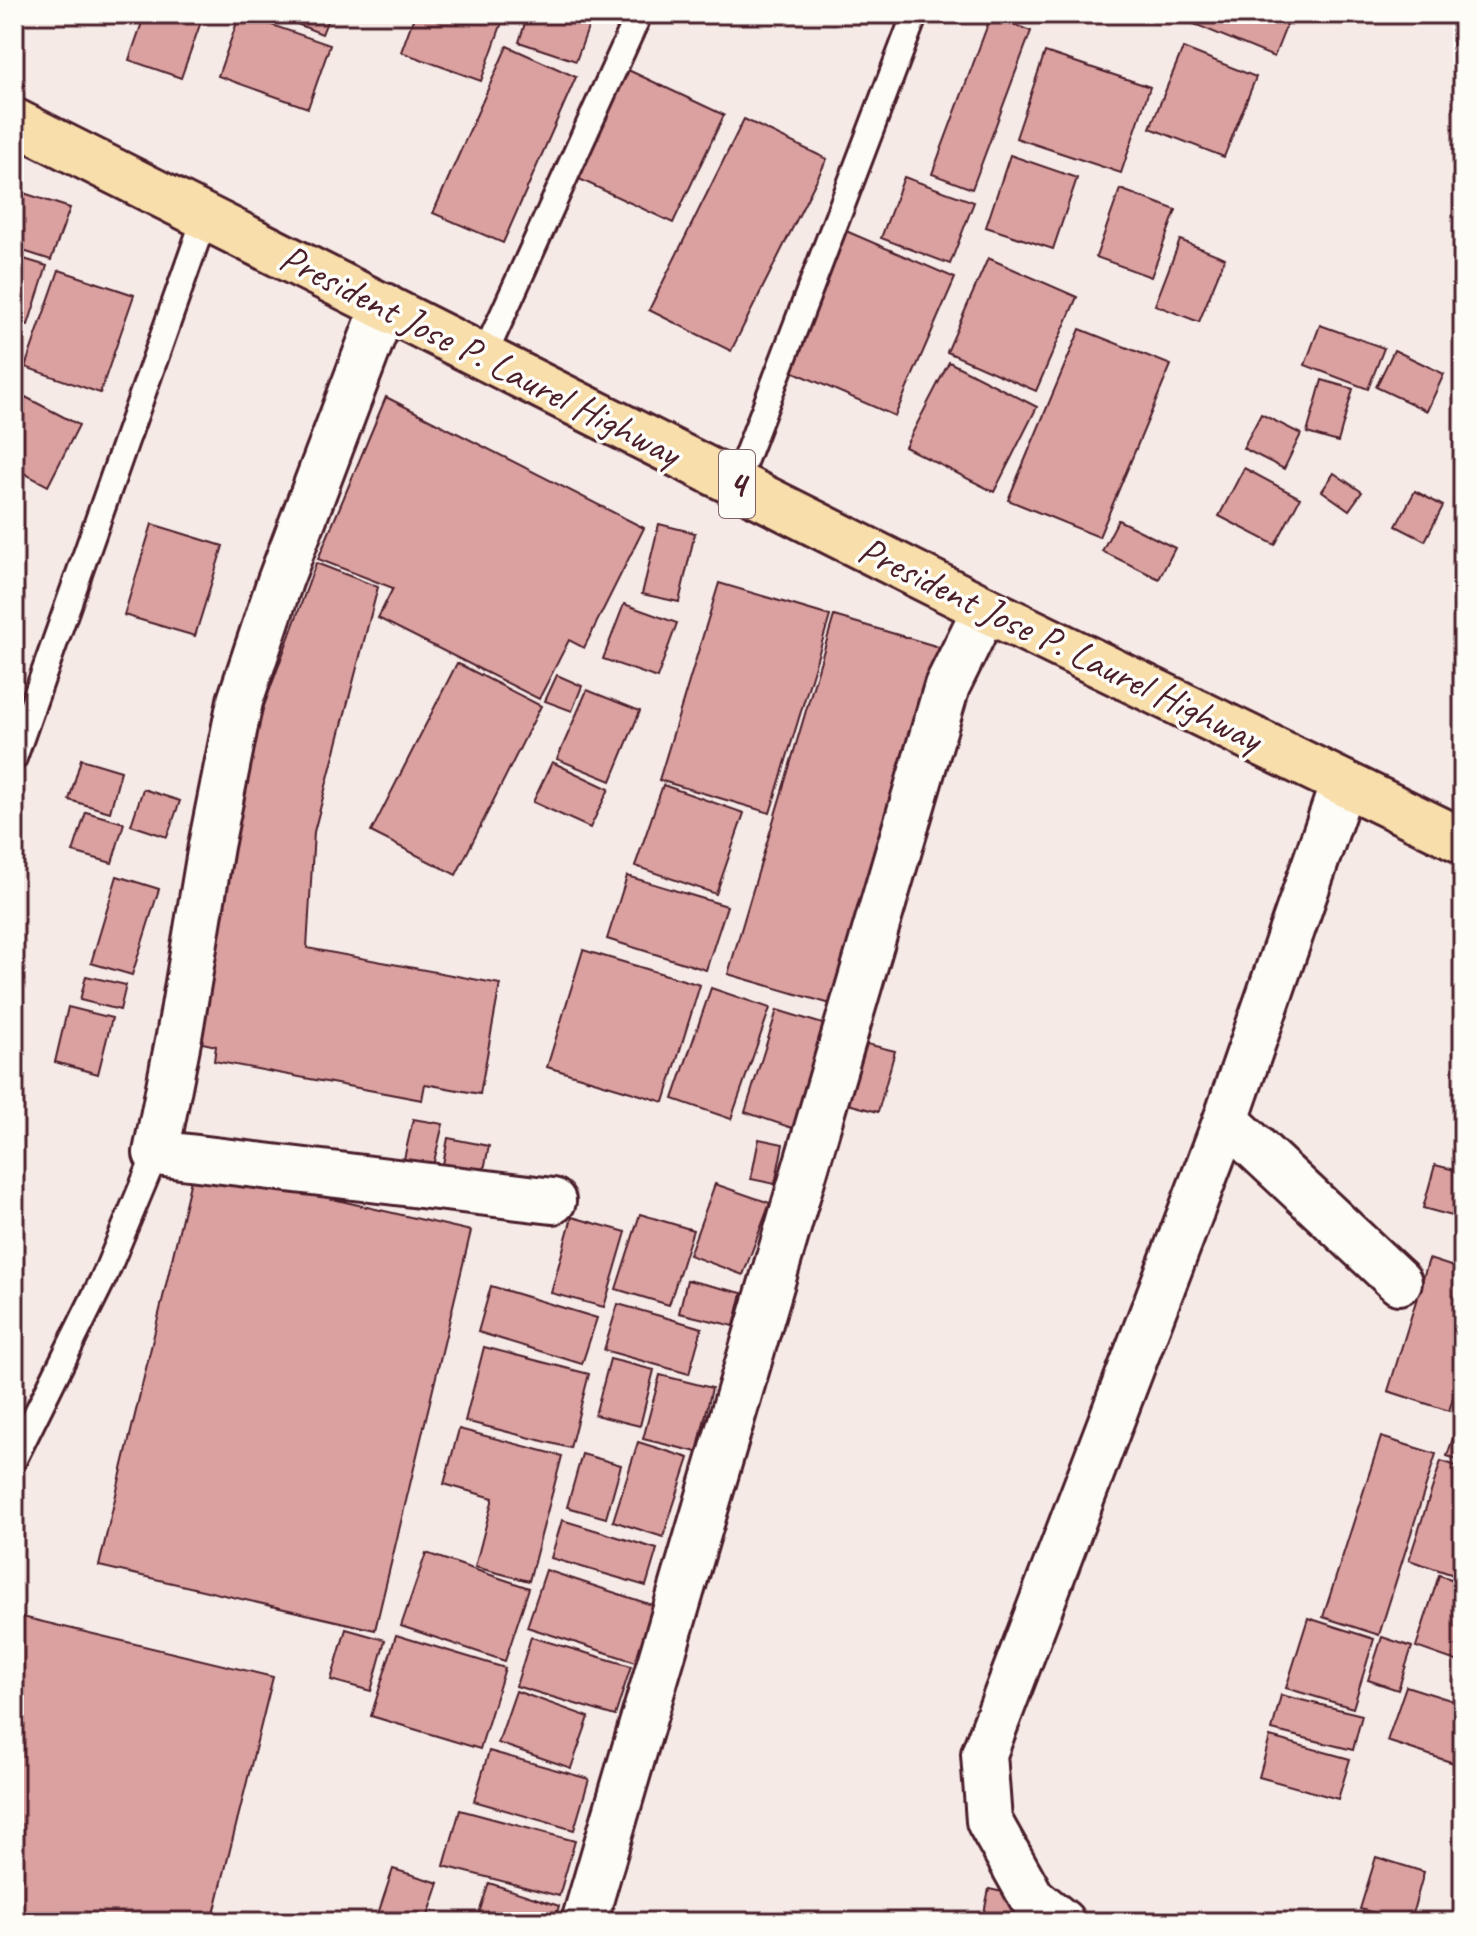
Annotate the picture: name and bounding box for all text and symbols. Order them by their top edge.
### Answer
street label: President Jose P. Laurel Highway [272,232,691,479]
road number: 4 [719,450,755,518]
street label: President Jose P. Laurel Highway [850,525,1273,765]

